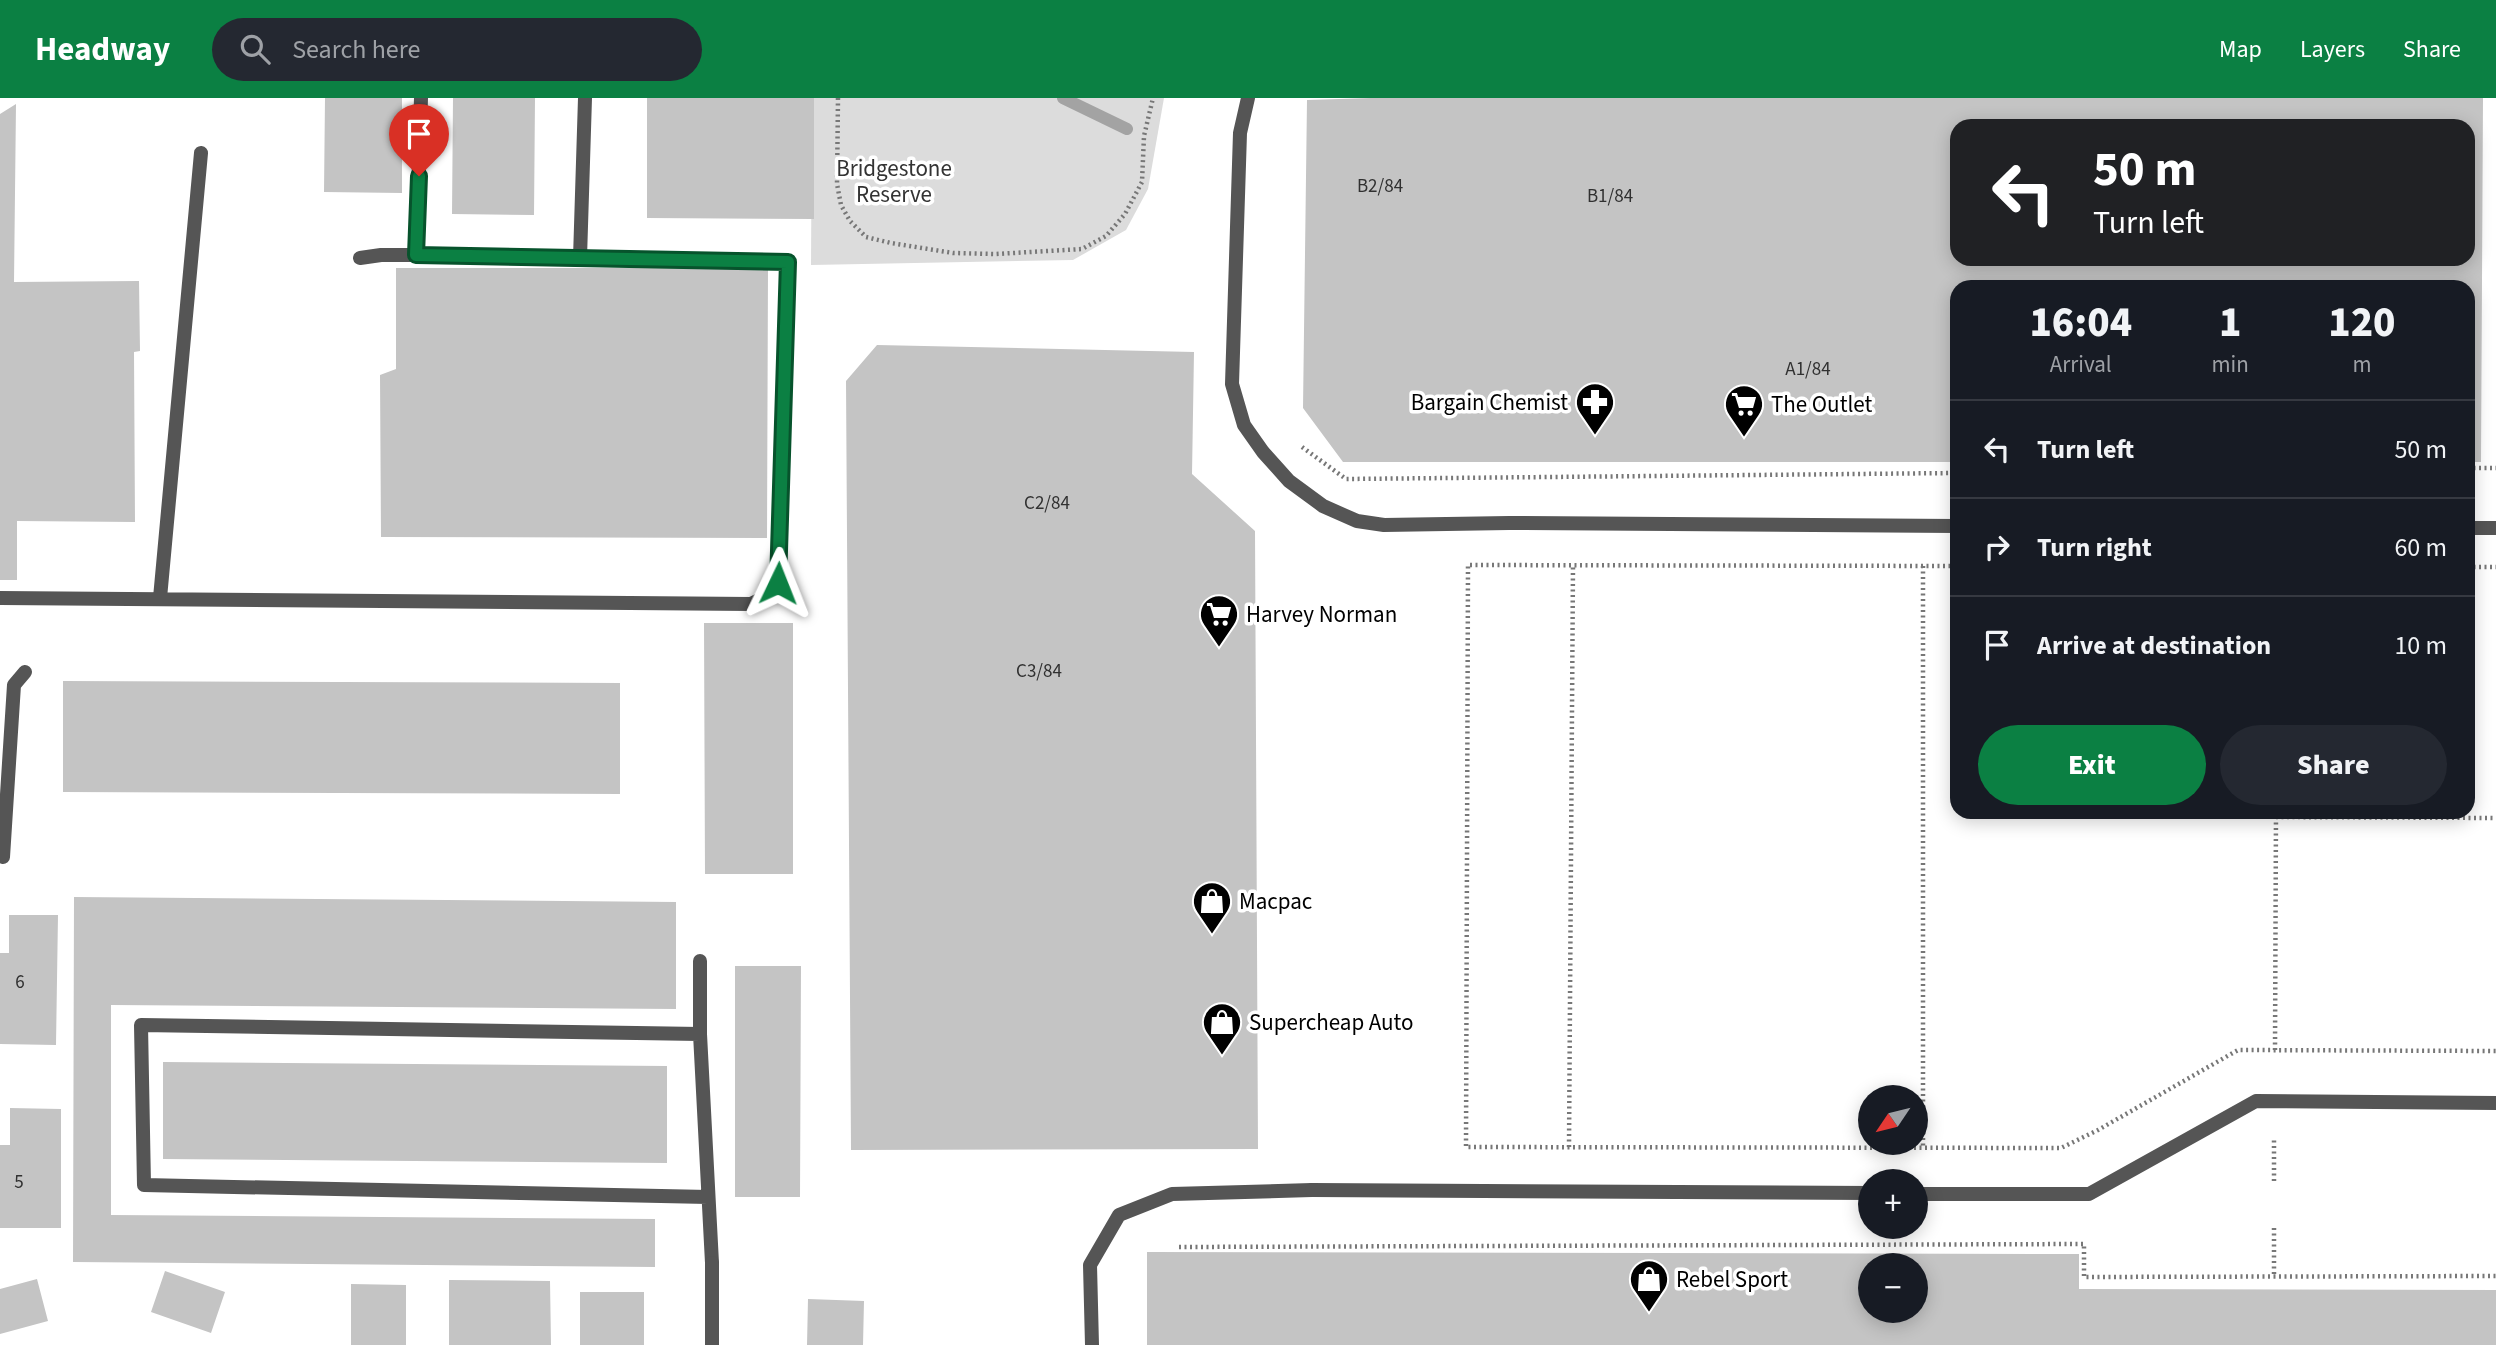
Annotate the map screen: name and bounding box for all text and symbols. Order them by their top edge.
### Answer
search box [212,18,702,81]
text: Headway [35,26,170,73]
icon: search [236,30,274,68]
text: Search here [292,31,420,68]
text: Map [2219,32,2262,67]
text: Layers [2300,32,2365,67]
text: Share [2403,32,2461,67]
pin [389,104,449,176]
icon: arrive [400,115,438,153]
text: 50 m [2093,135,2197,205]
icon: left [1978,147,2069,238]
park label: Bridgestone Reserve [836,152,952,211]
house number: B2/84 [1357,173,1403,200]
house number: B1/84 [1587,183,1633,210]
text: Turn left [2093,200,2204,246]
text: 16:04 [2029,293,2132,353]
text: 1 [2219,293,2241,353]
text: 120 [2328,293,2396,353]
text: Arrival [2050,348,2112,381]
text: min [2212,348,2249,381]
text: m [2352,348,2371,381]
house number: A1/84 [1785,356,1831,383]
pharmacy icon: Bargain Chemist [1574,381,1616,436]
supermarket icon: The Outlet [1723,383,1765,438]
place label: Bargain Chemist [1411,386,1568,419]
place label: The Outlet [1771,388,1872,421]
icon: left [1978,430,2016,468]
text: Turn left [2037,431,2134,468]
text: 50 m [2394,431,2447,468]
house number: C2/84 [1024,490,1070,517]
icon: right [1978,528,2016,566]
text: Turn right [2037,529,2152,566]
text: 60 m [2394,529,2447,566]
position arrow [741,546,815,620]
supermarket icon: Harvey Norman [1198,593,1240,648]
place label: Harvey Norman [1246,598,1397,631]
icon: arrive [1978,626,2016,664]
text: Arrive at destination [2037,627,2271,664]
text: 10 m [2394,627,2447,664]
house number: C3/84 [1016,658,1062,685]
button: Exit [1978,725,2206,805]
button: Share [2220,725,2447,805]
shop icon: Macpac [1191,880,1233,935]
place label: Macpac [1239,885,1312,918]
house number: 6 [15,969,25,996]
shop icon: Supercheap Auto [1201,1001,1243,1056]
place label: Supercheap Auto [1249,1006,1414,1039]
north arrow [1858,1085,1928,1155]
map controls [1858,1085,1928,1323]
house number: 5 [14,1169,24,1196]
button: + [1858,1169,1928,1239]
button: − [1858,1253,1928,1323]
shop icon: Rebel Sport [1628,1258,1670,1313]
place label: Rebel Sport [1676,1263,1788,1296]

